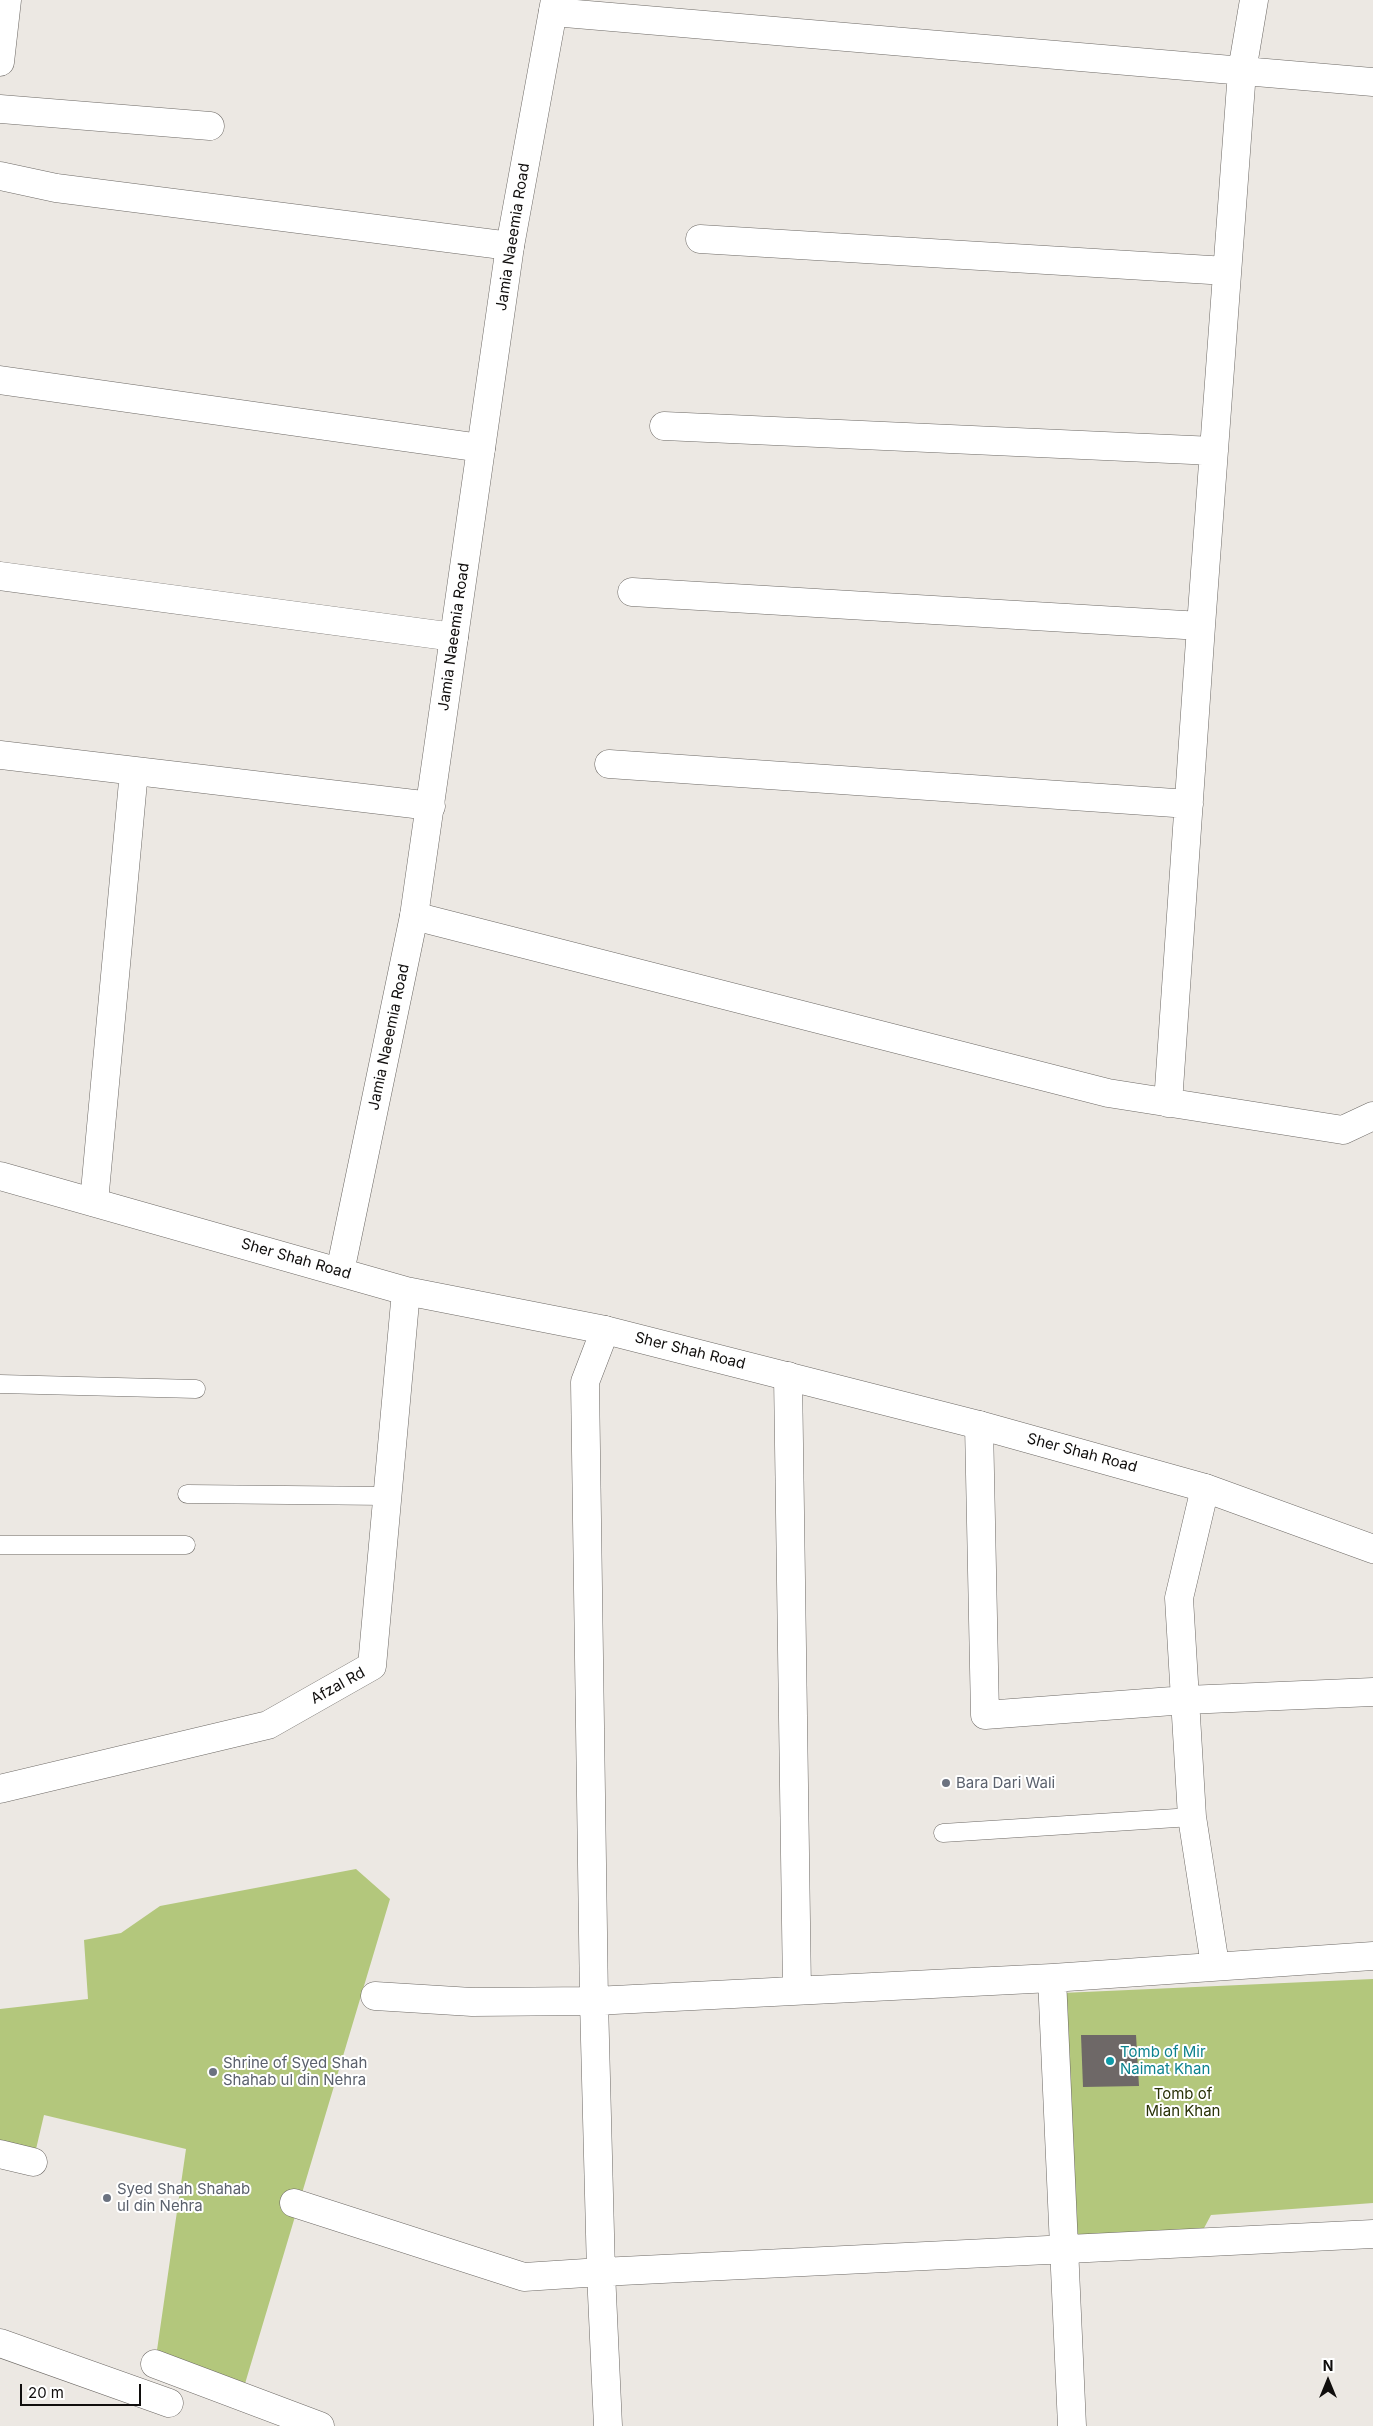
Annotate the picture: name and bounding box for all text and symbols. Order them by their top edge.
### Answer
street label: Jamia Naeemia Road [492,162,534,312]
street label: Jamia Naeemia Road [435,562,473,712]
street label: Jamia Naeemia Road [365,962,413,1112]
street label: Sher Shah Road [239,1235,353,1283]
street label: Sher Shah Road [633,1329,747,1373]
street label: Sher Shah Road [1025,1430,1139,1476]
street label: Afzal Rd [308,1664,368,1708]
place label: Bara Dari Wali [956,1774,1055,1792]
marker: Bara Dari Wali [940,1777,952,1789]
place label: Tomb of Mir Naimat Khan [1120,2043,1210,2078]
place label: Shrine of Syed Shah Shahab ul din Nehra [223,2054,367,2089]
marker: Tomb of Mir Naimat Khan [1104,2055,1116,2067]
marker: Shrine of Syed Shah Shahab ul din Nehra [207,2066,219,2078]
park label: Tomb of Mian Khan [1146,2085,1220,2120]
place label: Syed Shah Shahab ul din Nehra [117,2180,250,2215]
marker: Syed Shah Shahab ul din Nehra [101,2192,113,2204]
north arrow [1303,2356,1353,2406]
text: N [1323,2357,1333,2374]
scale bar [22,2374,144,2406]
text: 20 m [28,2383,64,2402]

